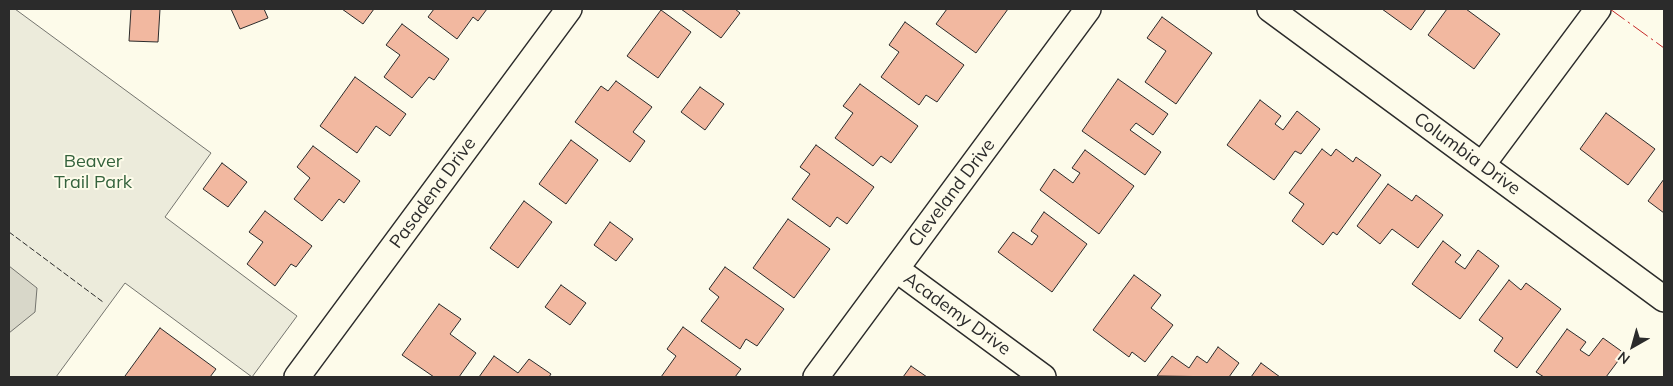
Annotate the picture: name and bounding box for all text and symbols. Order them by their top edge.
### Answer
street label: Columbia Drive [1409,108,1525,200]
street label: Pasadena Drive [385,133,481,253]
street label: Cleveland Drive [904,135,1000,251]
park label: Beaver Trail Park [54,151,132,193]
street label: Academy Drive [899,268,1015,360]
north arrow [1608,321,1658,371]
text: N [1614,347,1633,368]

